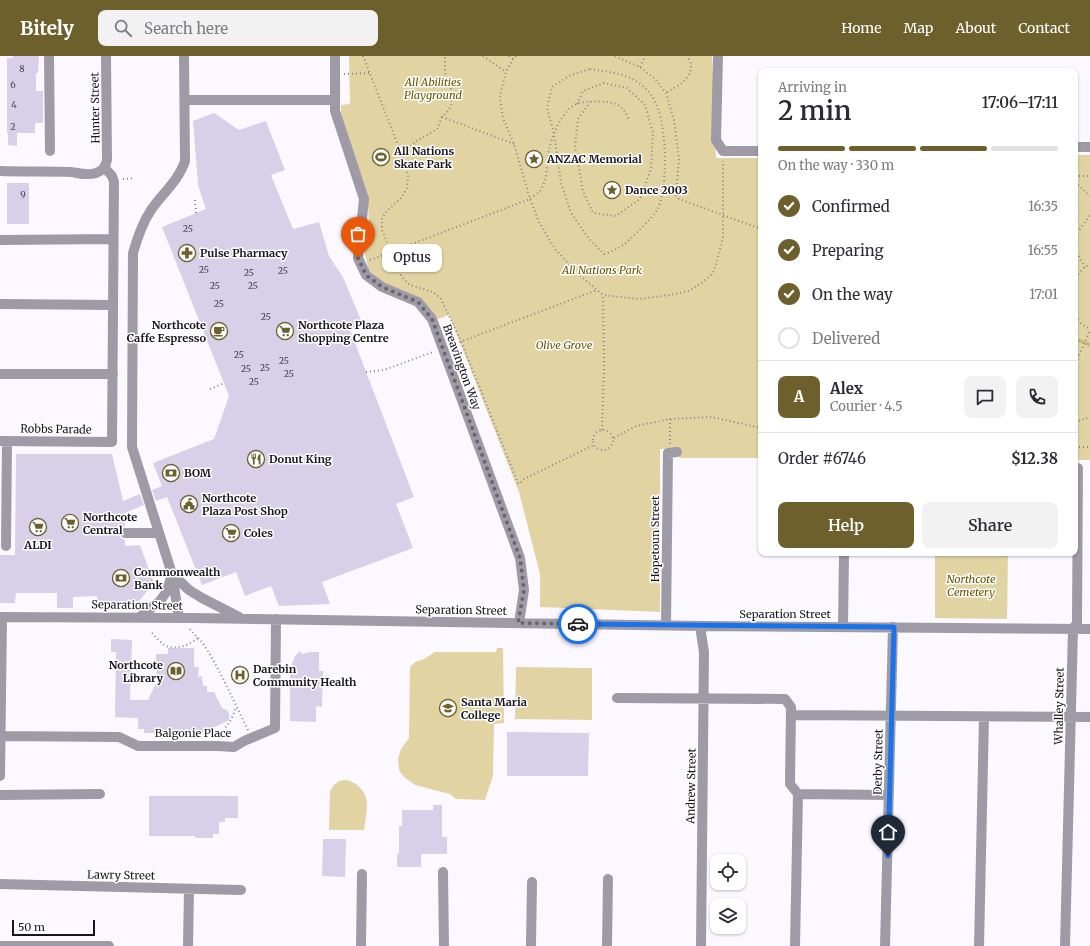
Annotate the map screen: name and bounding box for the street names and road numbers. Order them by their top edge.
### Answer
street label: Hunter Street [87,71,103,144]
street label: Breavington Way [440,322,484,412]
street label: Robbs Parade [20,421,92,437]
street label: Hopetoun Street [648,495,662,582]
street label: Separation Street [91,597,184,613]
street label: Separation Street [415,602,508,618]
street label: Separation Street [739,607,831,621]
street label: Whalley Street [1051,666,1067,746]
street label: Balgonie Place [155,726,232,740]
street label: Derby Street [870,728,886,795]
street label: Andrew Street [683,747,699,825]
street label: Lawry Street [87,867,156,883]

